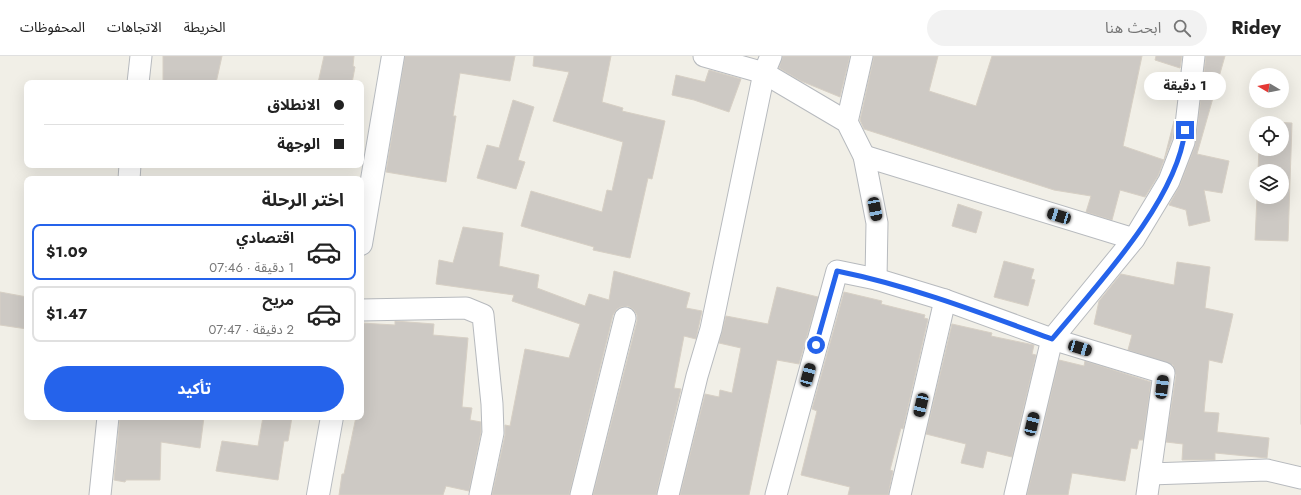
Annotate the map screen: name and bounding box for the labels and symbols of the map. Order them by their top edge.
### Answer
north arrow [1249,68,1289,108]
callout: 1 دقيقة [1144,72,1226,100]
route end [1176,121,1194,139]
car [867,196,883,222]
car [1046,207,1072,225]
route start [807,336,825,354]
car [1067,339,1093,357]
car [799,362,817,388]
car [1155,374,1169,400]
car [912,392,930,418]
car [1023,411,1041,437]

